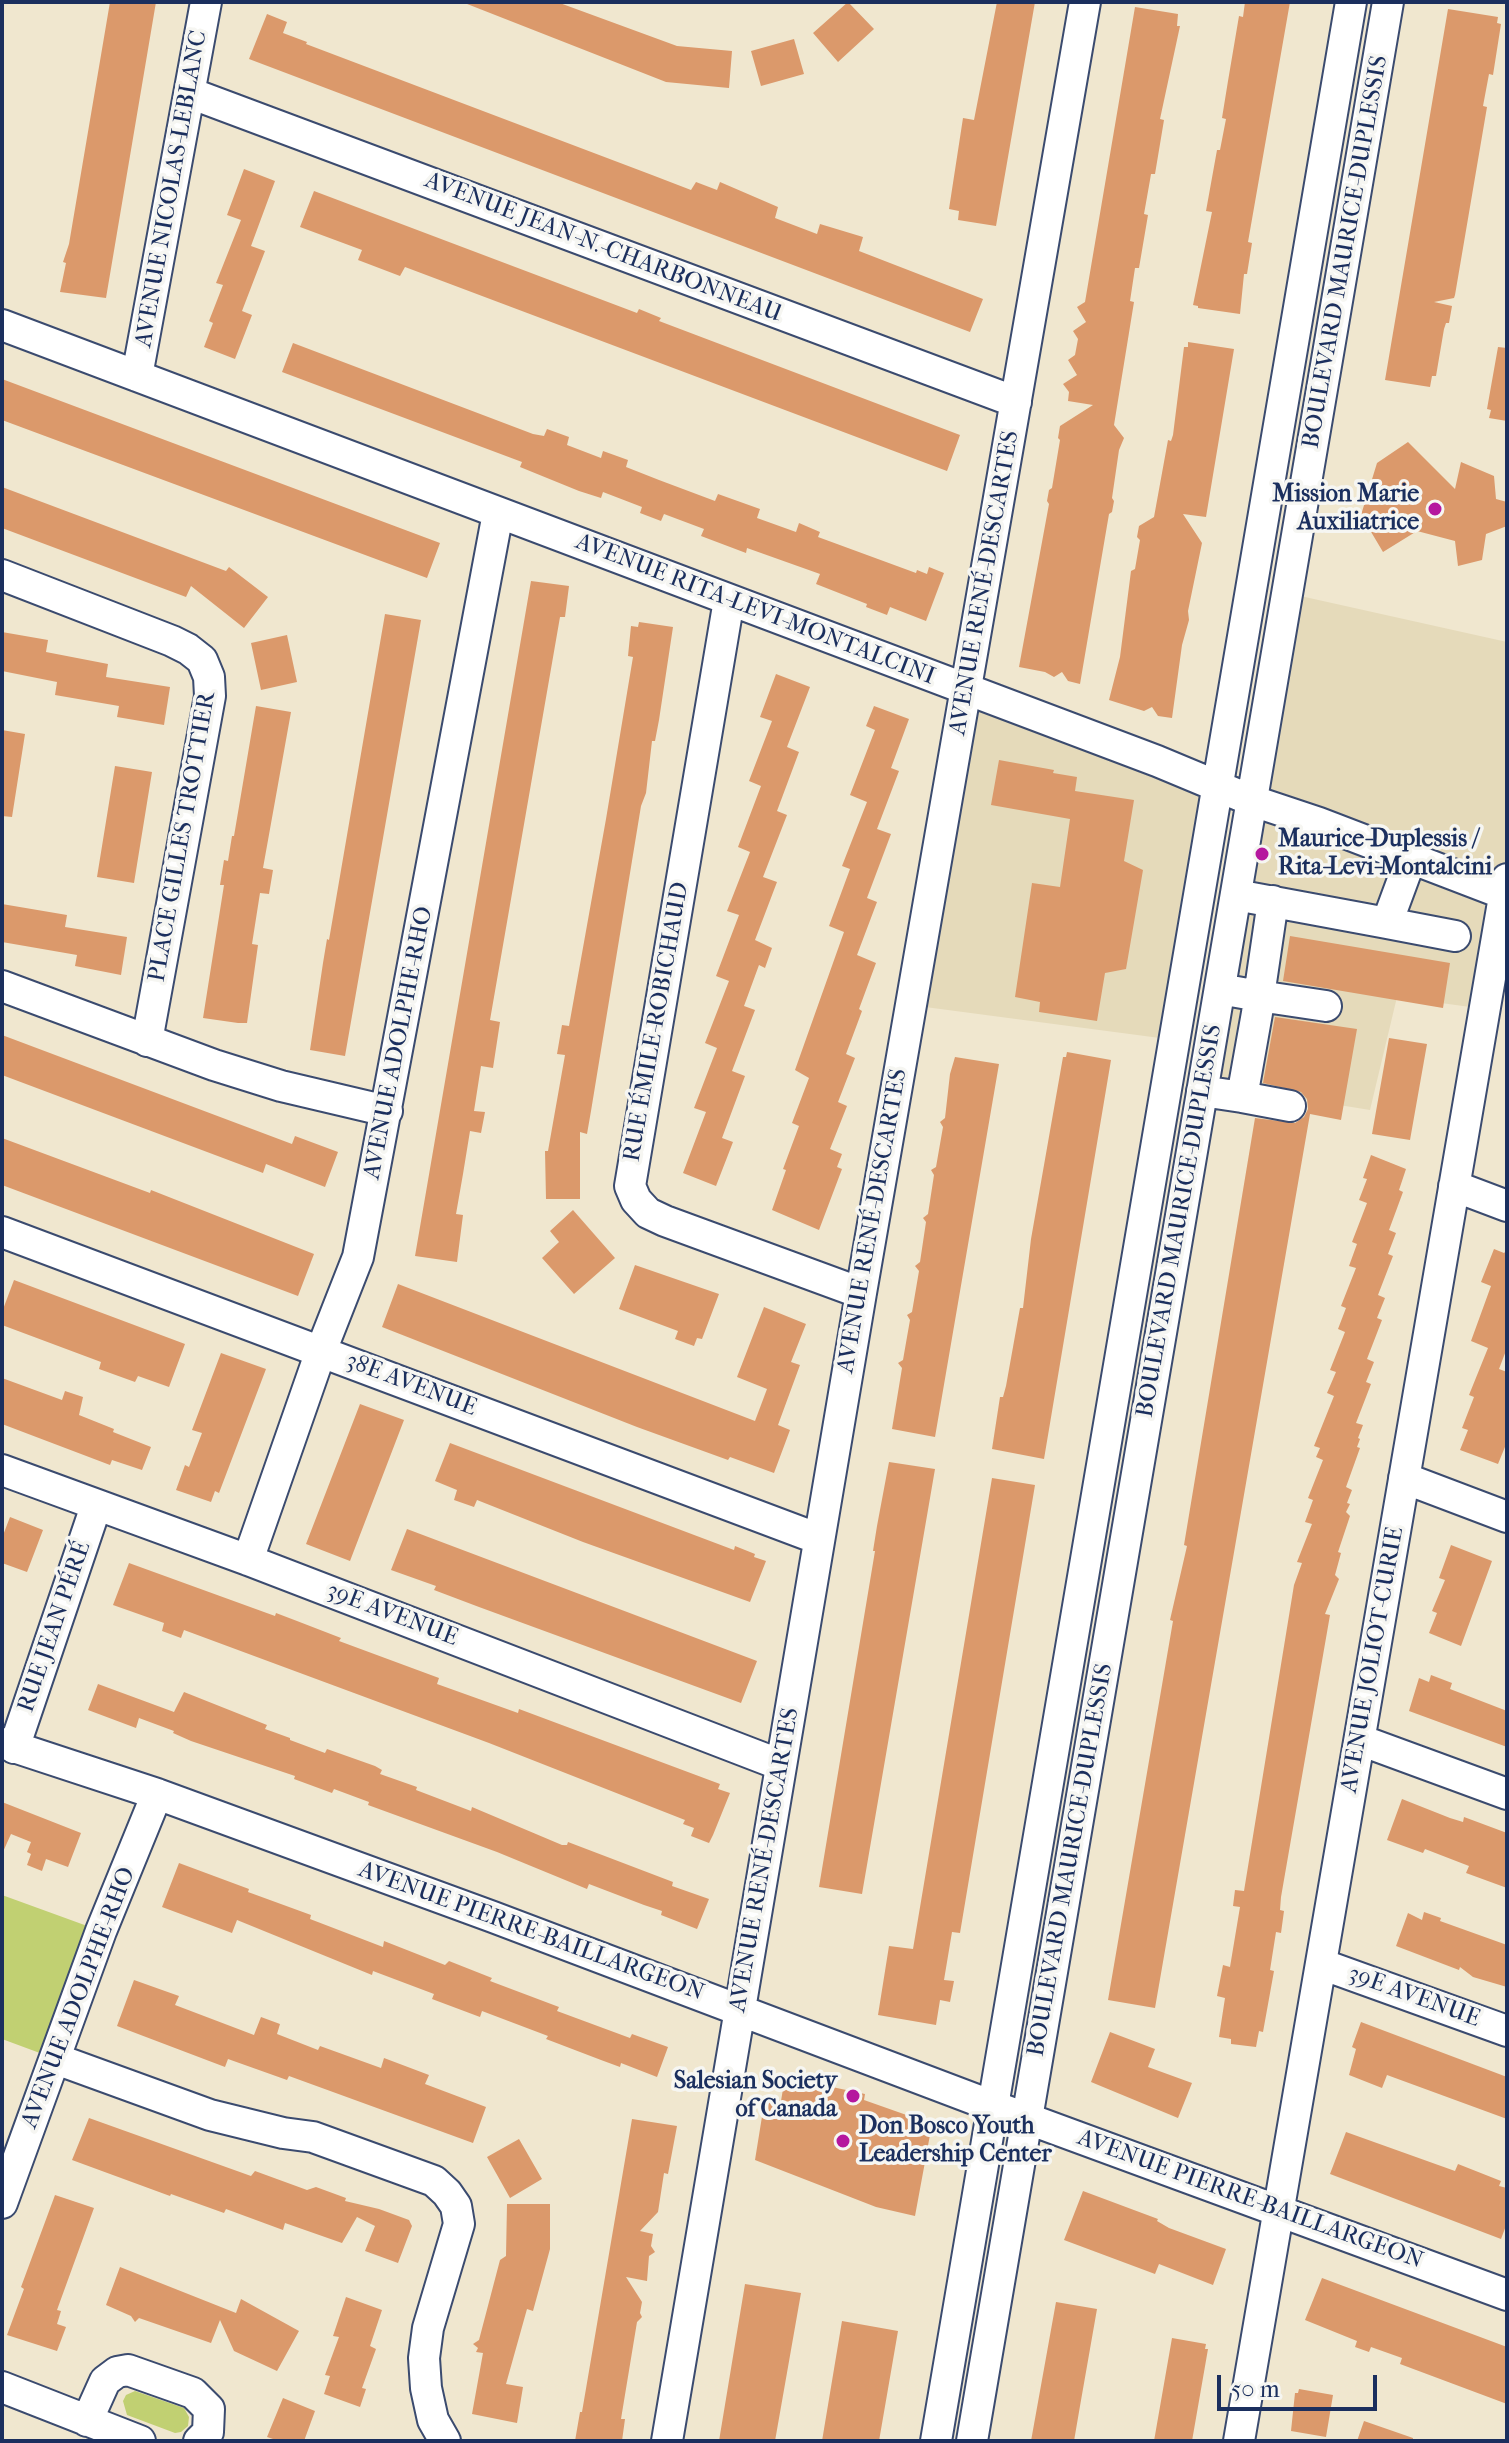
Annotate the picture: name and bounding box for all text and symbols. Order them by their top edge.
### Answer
street label: AVENUE NICOLAS-LEBLANC [130,28,214,350]
street label: BOULEVARD MAURICE-DUPLESSIS [1297,53,1395,451]
street label: AVENUE JEAN-N.-CHARBONNEAU [420,166,786,330]
street label: AVENUE RENÉ-DESCARTES [944,428,1026,738]
place label: Mission Marie Auxiliatrice [1272,481,1419,537]
marker: Mission Marie Auxiliatrice [1426,500,1444,518]
street label: AVENUE RITA-LEVI-MONTALCINI [571,528,939,692]
street label: PLACE GILLES TROTTIER [143,690,223,984]
place label: Maurice-Duplessis / Rita-Levi-Montalcini [1278,826,1492,882]
marker: Maurice-Duplessis / Rita-Levi-Montalcini [1253,845,1271,863]
street label: RUE ÉMILE-ROBICHAUD [618,880,696,1164]
street label: AVENUE ADOLPHE-RHO [358,904,440,1182]
street label: BOULEVARD MAURICE-DUPLESSIS [1131,1022,1229,1420]
street label: AVENUE RENÉ-DESCARTES [832,1066,914,1376]
street label: 38E AVENUE [342,1347,480,1423]
street label: AVENUE JOLIOT-CURIE [1335,1525,1411,1795]
street label: RUE JEAN PÉRÉ [12,1538,98,1716]
street label: 39E AVENUE [322,1577,462,1653]
street label: BOULEVARD MAURICE-DUPLESSIS [1022,1661,1120,2059]
street label: AVENUE RENÉ-DESCARTES [724,1705,806,2015]
street label: AVENUE PIERRE-BAILLARGEON [354,1856,708,2008]
street label: AVENUE ADOLPHE-RHO [16,1863,142,2133]
street label: 39E AVENUE [1344,1960,1484,2034]
place label: Salesian Society of Canada [674,2068,837,2124]
marker: Salesian Society of Canada [844,2087,862,2105]
place label: Don Bosco Youth Leadership Center [859,2113,1052,2169]
street label: AVENUE PIERRE-BAILLARGEON [1073,2124,1427,2276]
marker: Don Bosco Youth Leadership Center [834,2132,852,2150]
scale bar [1221,2359,1381,2409]
text: 50 m [1231,2375,1280,2403]

